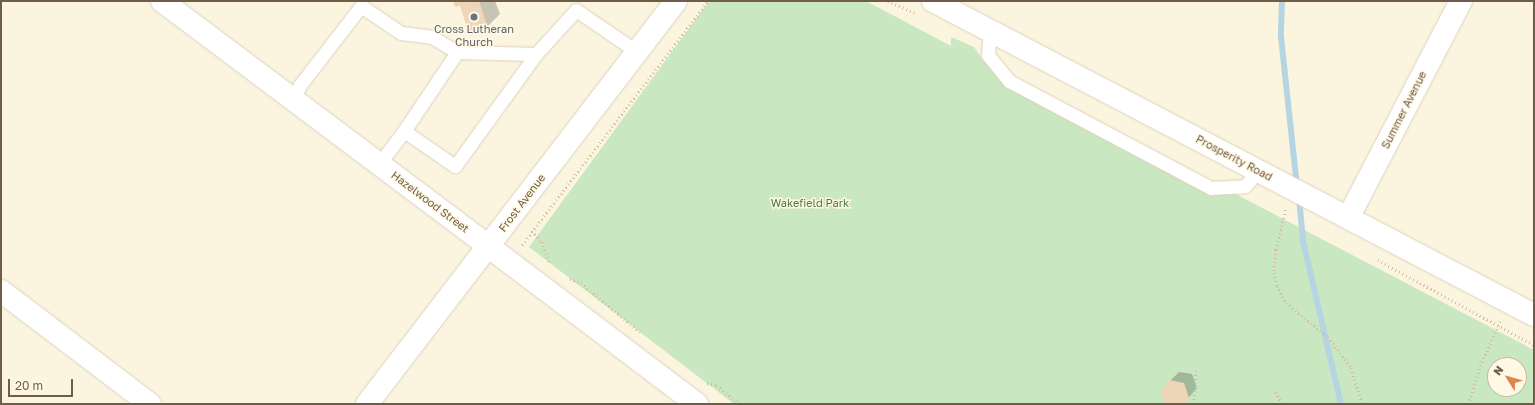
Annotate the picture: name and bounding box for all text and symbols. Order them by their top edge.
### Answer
marker: Cross Lutheran Church [469,12,479,22]
place label: Cross Lutheran Church [434,23,514,49]
street label: Summer Avenue [1379,69,1429,151]
street label: Prosperity Road [1194,132,1274,184]
street label: Hazelwood Street [388,168,472,236]
street label: Frost Avenue [496,171,548,235]
park label: Wakefield Park [771,196,849,210]
north arrow [1487,357,1527,397]
text: N [1490,363,1506,377]
scale bar [10,371,75,397]
text: 20 m [15,378,43,393]

